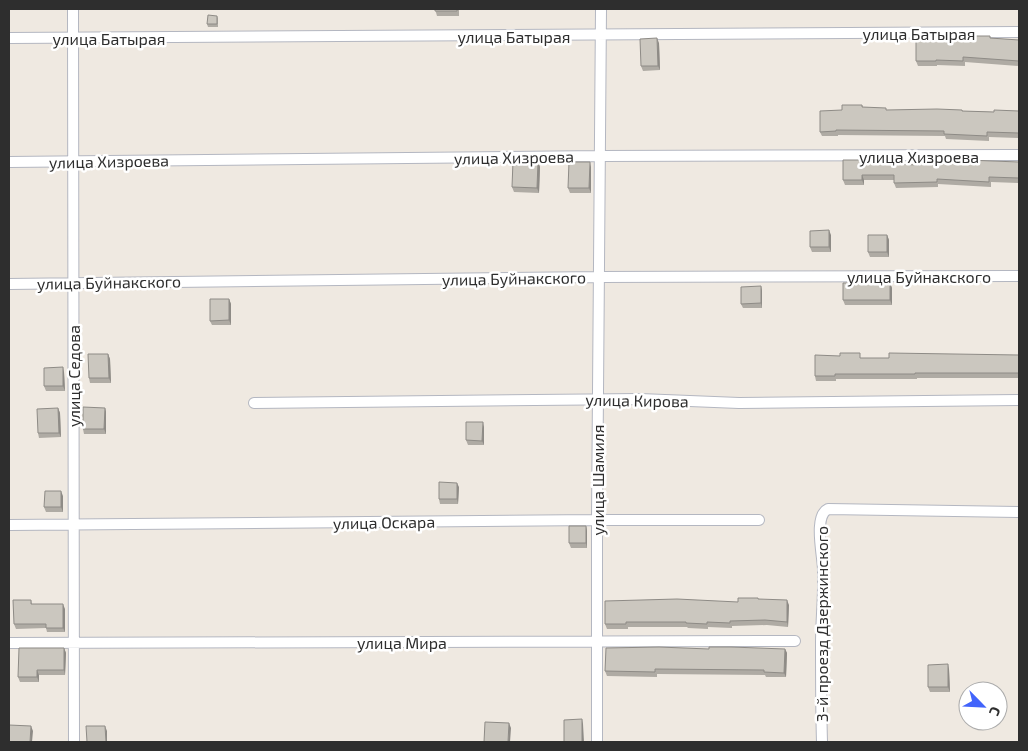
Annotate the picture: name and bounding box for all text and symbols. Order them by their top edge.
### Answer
street label: улица Батырая [863,24,975,44]
street label: улица Батырая [458,27,570,47]
street label: улица Батырая [53,29,165,49]
street label: улица Хизроева [454,146,574,169]
street label: улица Хизроева [859,147,979,167]
street label: улица Хизроева [49,150,169,173]
street label: улица Буйнакского [442,267,586,290]
street label: улица Буйнакского [847,267,991,287]
street label: улица Буйнакского [37,271,181,294]
street label: улица Седова [64,325,84,427]
street label: улица Кирова [585,390,689,411]
street label: улица Шамиля [588,425,608,536]
street label: улица Оскара [333,512,435,533]
street label: 3-й проезд Дзержинского [812,526,831,722]
street label: улица Мира [357,633,447,653]
north arrow [958,681,1008,731]
text: С [986,704,1005,719]

